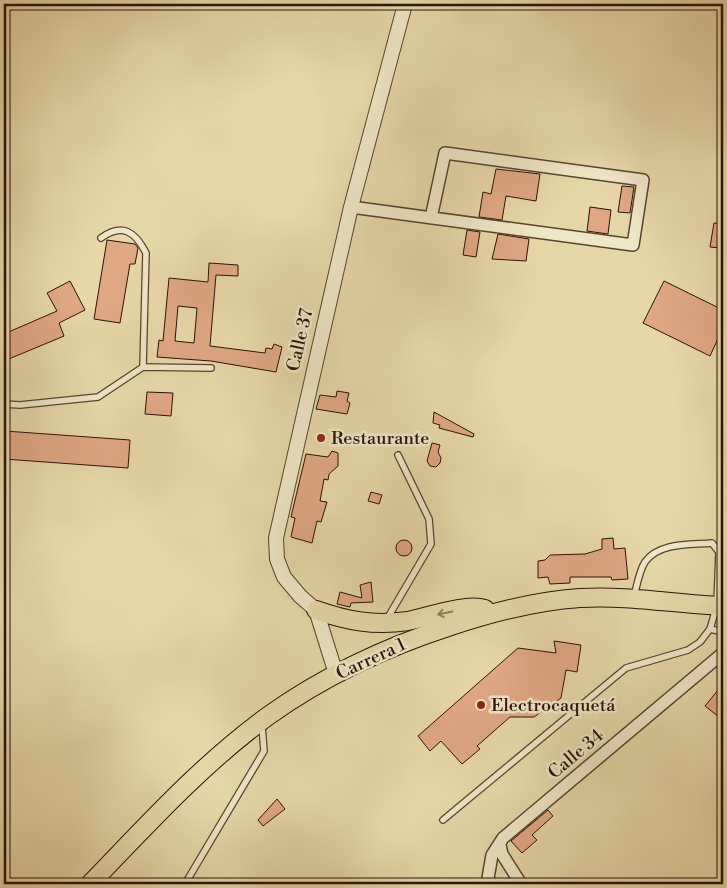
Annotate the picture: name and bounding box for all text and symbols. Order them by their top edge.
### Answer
street label: Calle 37 [282,306,318,374]
place label: Restaurante [331,427,429,450]
marker: Restaurante [315,432,327,444]
one-way arrow [437,609,453,618]
street label: Carrera 1 [332,633,410,685]
place label: Electrocaquetá [491,694,616,717]
marker: Electrocaquetá [475,699,487,711]
street label: Calle 34 [543,724,609,784]

